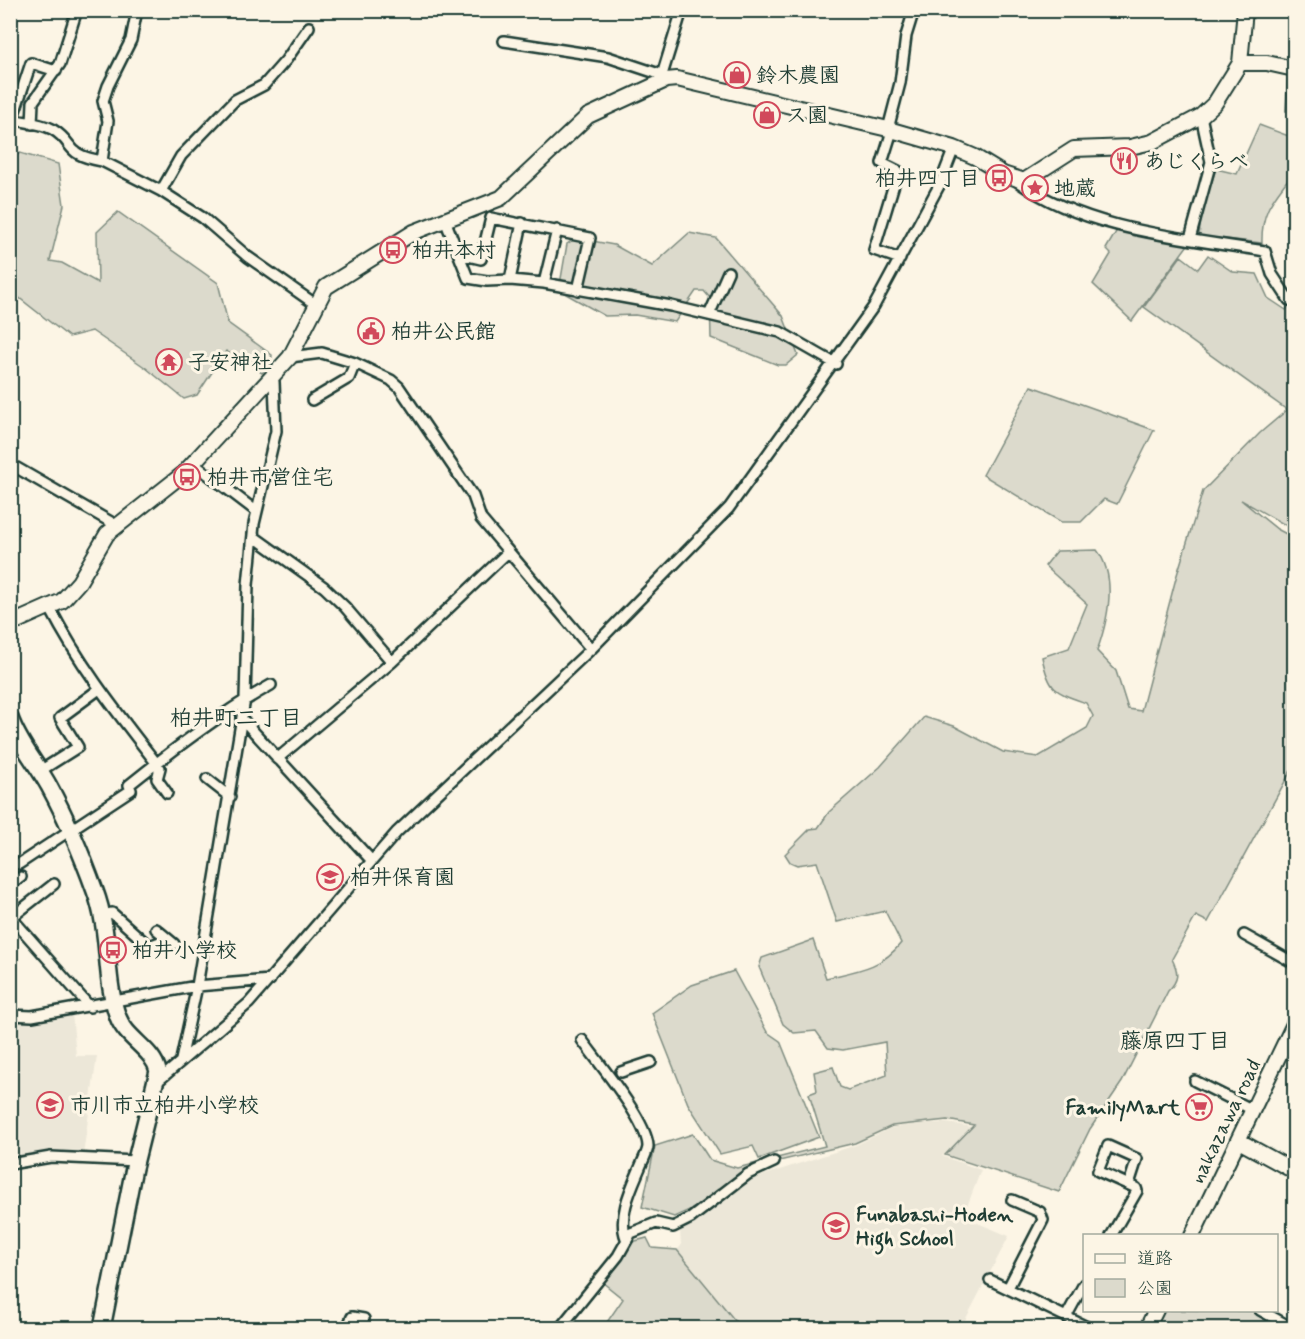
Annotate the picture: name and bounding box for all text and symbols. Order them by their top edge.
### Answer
shop icon: 鈴木農園 [722,60,752,90]
place label: 鈴木農園 [756,62,840,90]
shop icon: ス園 [752,100,782,130]
place label: ス園 [786,102,828,130]
restaurant icon: あじくらべ [1109,146,1139,176]
place label: あじくらべ [1144,148,1249,176]
bus stop icon: 柏井四丁目 [984,163,1014,193]
place label: 柏井四丁目 [875,165,980,193]
place icon: 地蔵 [1020,173,1050,203]
place label: 地蔵 [1054,175,1096,203]
bus stop icon: 柏井本村 [378,235,408,265]
place label: 柏井本村 [412,237,496,265]
public building icon: 柏井公民館 [356,316,386,346]
place label: 柏井公民館 [391,318,496,346]
temple icon: 子安神社 [154,347,184,377]
place label: 子安神社 [188,349,272,377]
bus stop icon: 柏井市営住宅 [172,462,202,492]
place label: 柏井市営住宅 [207,464,333,492]
district label: 柏井町二丁目 [170,705,302,733]
school or university icon: 柏井保育園 [315,862,345,892]
place label: 柏井保育園 [350,864,455,892]
bus stop icon: 柏井小学校 [98,935,128,965]
place label: 柏井小学校 [132,937,237,965]
district label: 藤原四丁目 [1120,1028,1230,1056]
street label: nakazawa road [1184,1055,1268,1188]
school or university icon: 市川市立柏井小学校 [35,1090,65,1120]
place label: 市川市立柏井小学校 [70,1092,259,1120]
supermarket icon: FamilyMart [1184,1092,1214,1122]
place label: FamilyMart [1066,1094,1181,1122]
place label: Funabashi-Hoden High School [856,1201,1014,1255]
school or university icon: Funabashi-Hoden High School [821,1211,851,1241]
legend [1083,1234,1278,1312]
text: 道路 [1137,1247,1173,1271]
text: 公園 [1137,1277,1173,1301]

